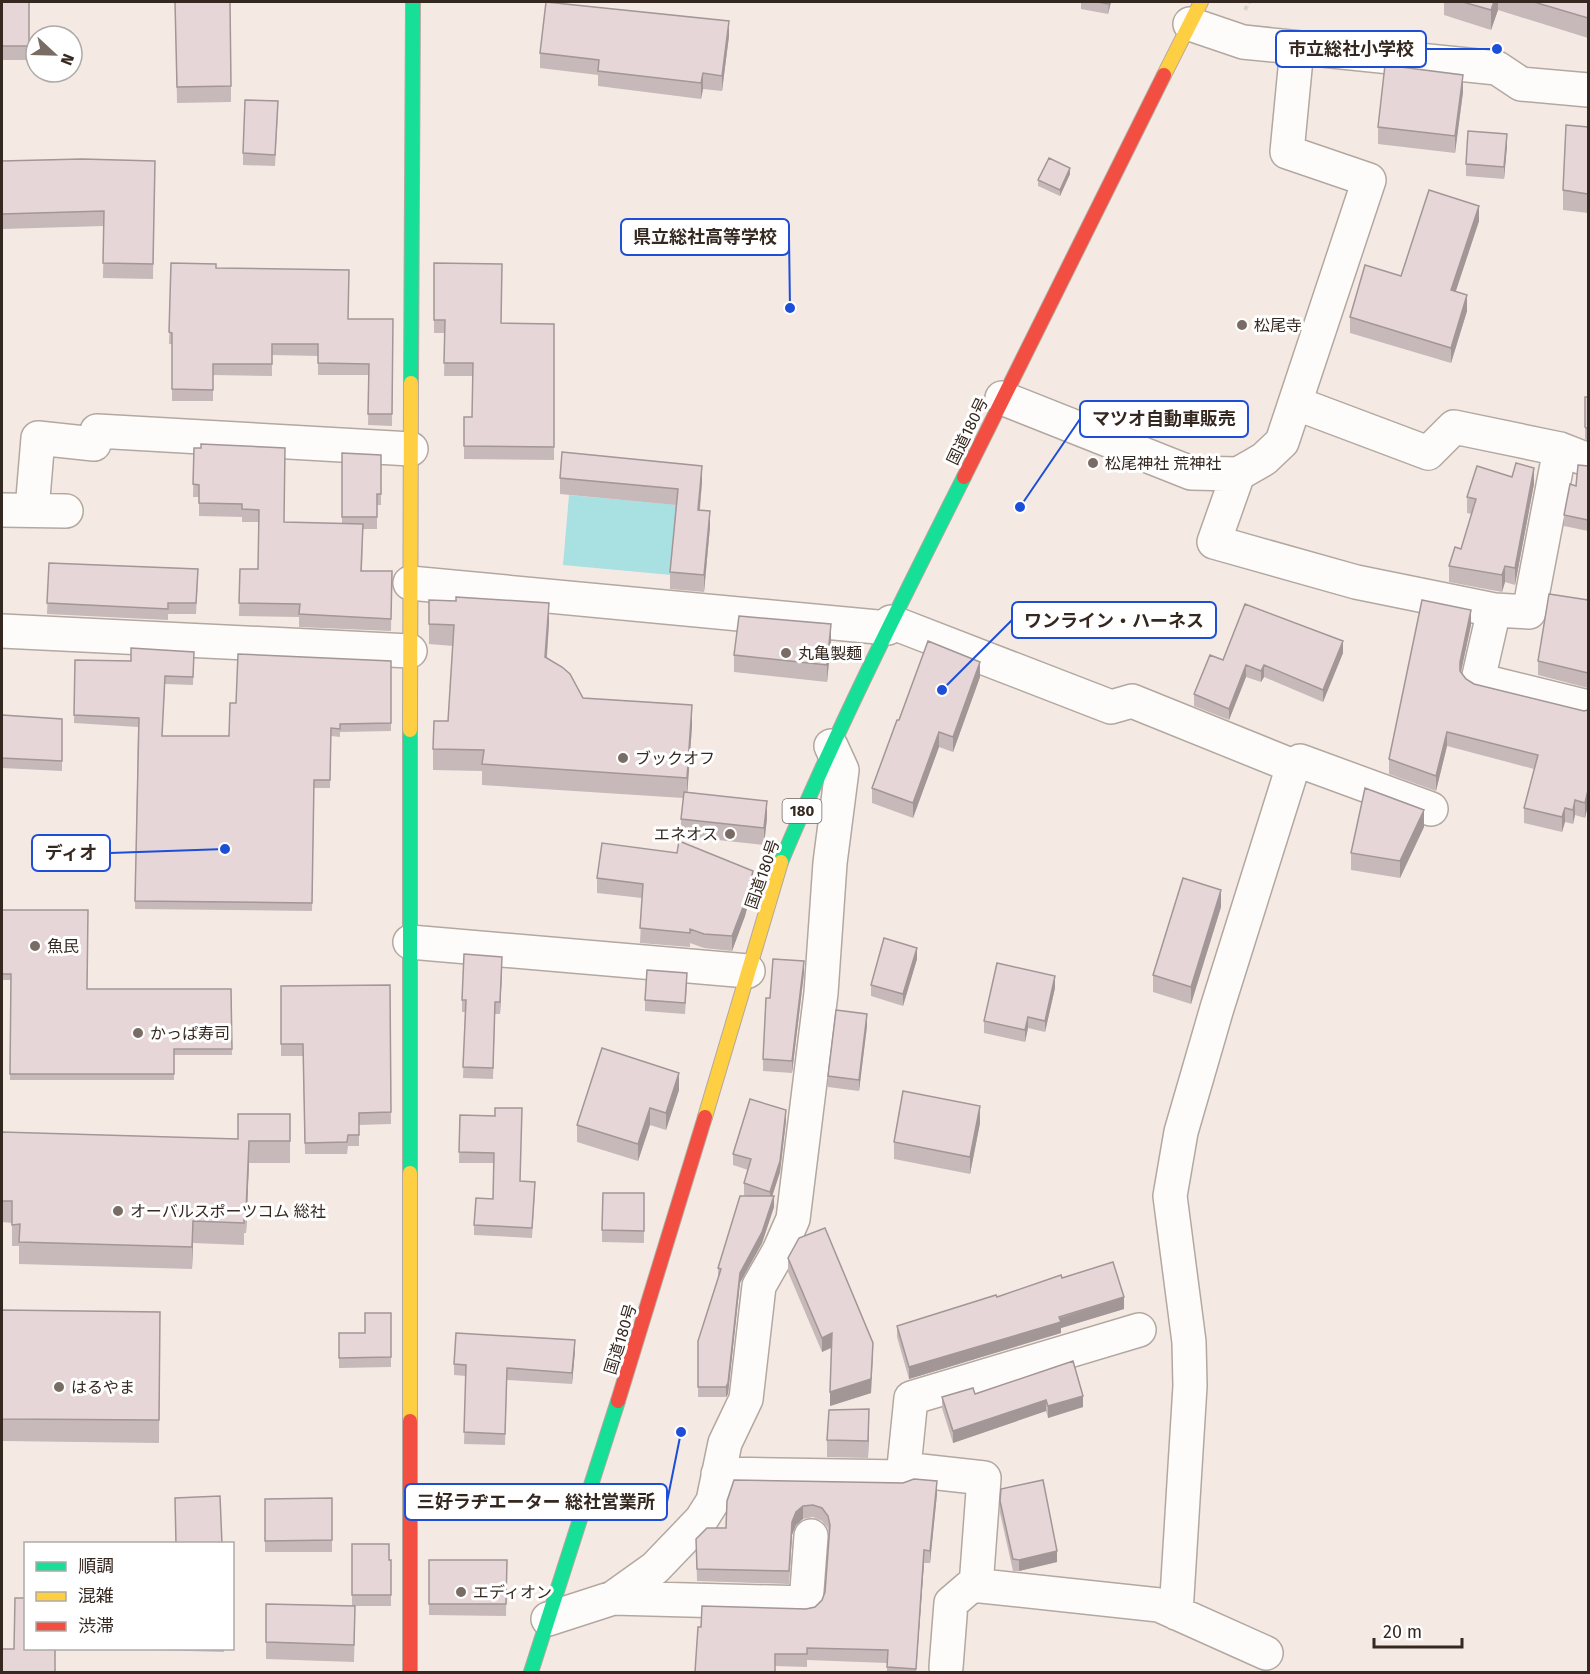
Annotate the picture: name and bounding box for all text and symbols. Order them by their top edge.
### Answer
north arrow [24,24,84,84]
callout: 市立総社小学校 [1276,31,1426,67]
text: 市立総社小学校 [1288,38,1414,60]
text: N [57,51,78,68]
callout: 県立総社高等学校 [621,219,789,255]
text: 県立総社高等学校 [633,226,777,248]
place label: 松尾寺 [1254,316,1302,335]
marker: 松尾寺 [1235,318,1249,332]
street label: 国道180号 [943,394,992,468]
callout: マツオ自動車販売 [1080,401,1248,437]
text: マツオ自動車販売 [1092,408,1236,430]
place label: 松尾神社 荒神社 [1105,454,1221,473]
marker: 松尾神社 荒神社 [1086,456,1100,470]
callout: ワンライン・ハーネス [1012,602,1216,638]
text: ワンライン・ハーネス [1024,610,1204,632]
place label: 丸亀製麺 [798,644,862,663]
marker: 丸亀製麺 [779,646,793,660]
place label: ブックオフ [635,749,715,768]
marker: ブックオフ [616,751,630,765]
road number: 180 [782,799,822,823]
place label: エネオス [654,825,718,844]
marker: エネオス [723,827,737,841]
callout: ディオ [32,835,110,871]
street label: 国道180号 [742,837,783,912]
text: ディオ [45,842,97,864]
place label: 魚民 [47,937,79,956]
marker: 魚民 [28,939,42,953]
place label: かっぱ寿司 [150,1024,230,1043]
marker: かっぱ寿司 [131,1026,145,1040]
place label: オーバルスポーツコム 総社 [130,1202,326,1221]
marker: オーバルスポーツコム 総社 [111,1204,125,1218]
street label: 国道180号 [601,1302,640,1377]
place label: はるやま [71,1378,135,1397]
marker: はるやま [52,1380,66,1394]
callout: 三好ラヂエーター 総社営業所 [405,1484,667,1520]
text: 三好ラヂエーター 総社営業所 [417,1491,655,1513]
legend [24,1542,234,1650]
text: 順調 [78,1555,114,1577]
place label: エディオン [473,1583,552,1602]
text: 混雑 [78,1585,114,1607]
marker: エディオン [454,1585,468,1599]
scale bar [1374,1611,1462,1649]
text: 渋滞 [78,1615,114,1637]
text: 20 m [1383,1621,1422,1643]

